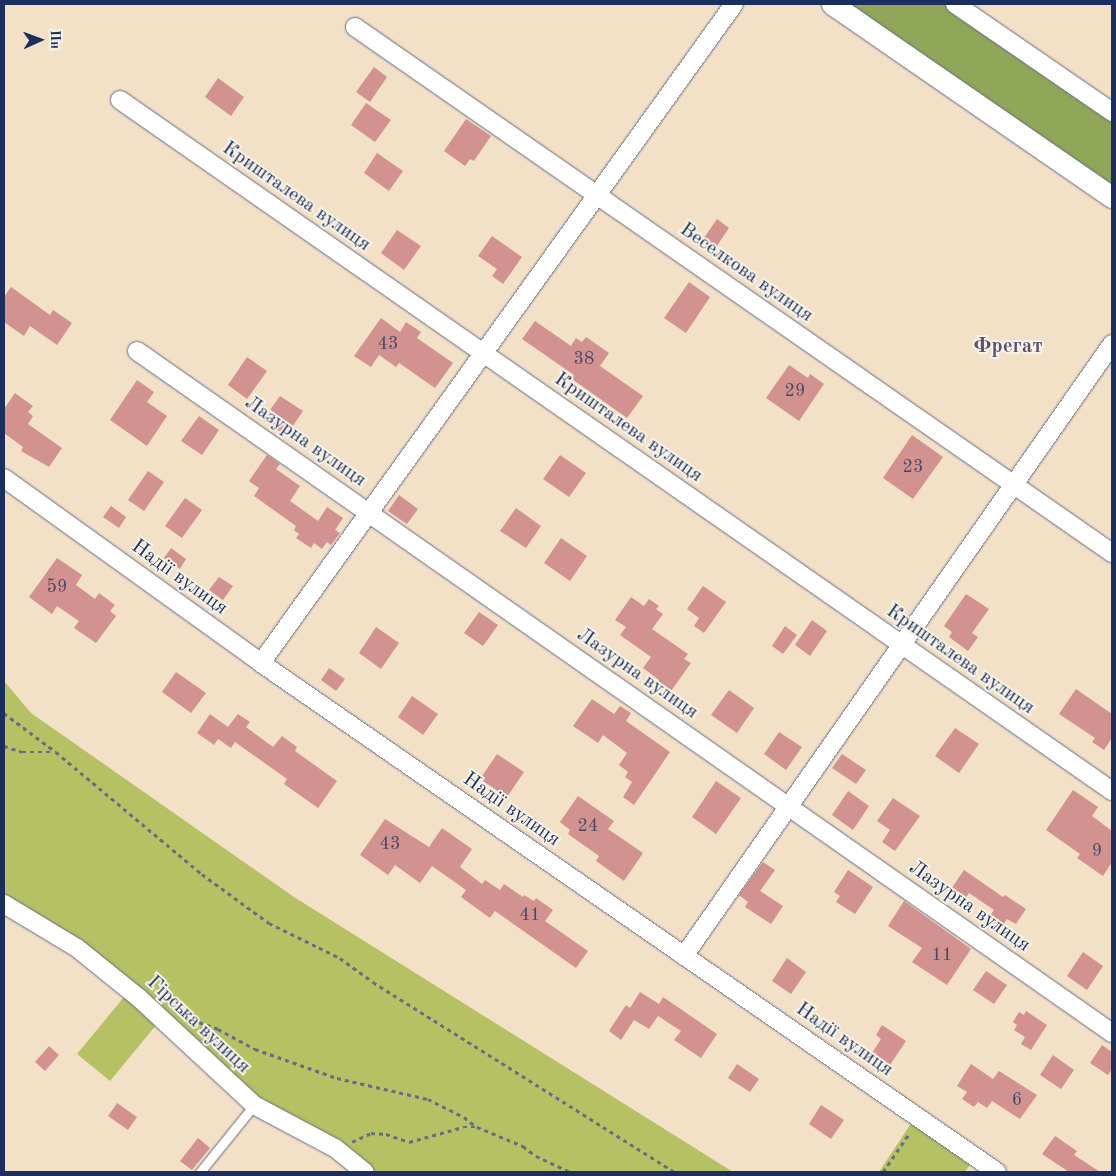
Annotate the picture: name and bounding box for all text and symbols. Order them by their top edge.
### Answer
north arrow [15,15,65,65]
text: Пн [48,30,62,49]
street label: Кришталева вулиця [217,137,375,257]
street label: Веселкова вулиця [675,218,817,328]
house number: 43 [378,333,398,355]
district label: Фрегат [973,334,1043,360]
house number: 38 [574,348,594,370]
street label: Кришталева вулиця [549,368,707,488]
house number: 29 [785,380,805,402]
street label: Лазурна вулиця [240,391,370,493]
house number: 23 [903,456,923,478]
street label: Надії вулиця [126,535,232,621]
house number: 59 [47,576,67,598]
street label: Кришталева вулиця [881,600,1039,720]
street label: Лазурна вулиця [572,623,702,725]
street label: Надії вулиця [458,768,564,852]
house number: 24 [578,815,598,837]
house number: 43 [380,833,400,855]
house number: 9 [1092,840,1102,862]
street label: Лазурна вулиця [904,856,1034,958]
house number: 41 [520,904,540,926]
house number: 11 [932,944,952,966]
street label: Гірська вулиця [141,971,255,1079]
street label: Надії вулиця [791,998,897,1082]
house number: 6 [1012,1089,1022,1111]

